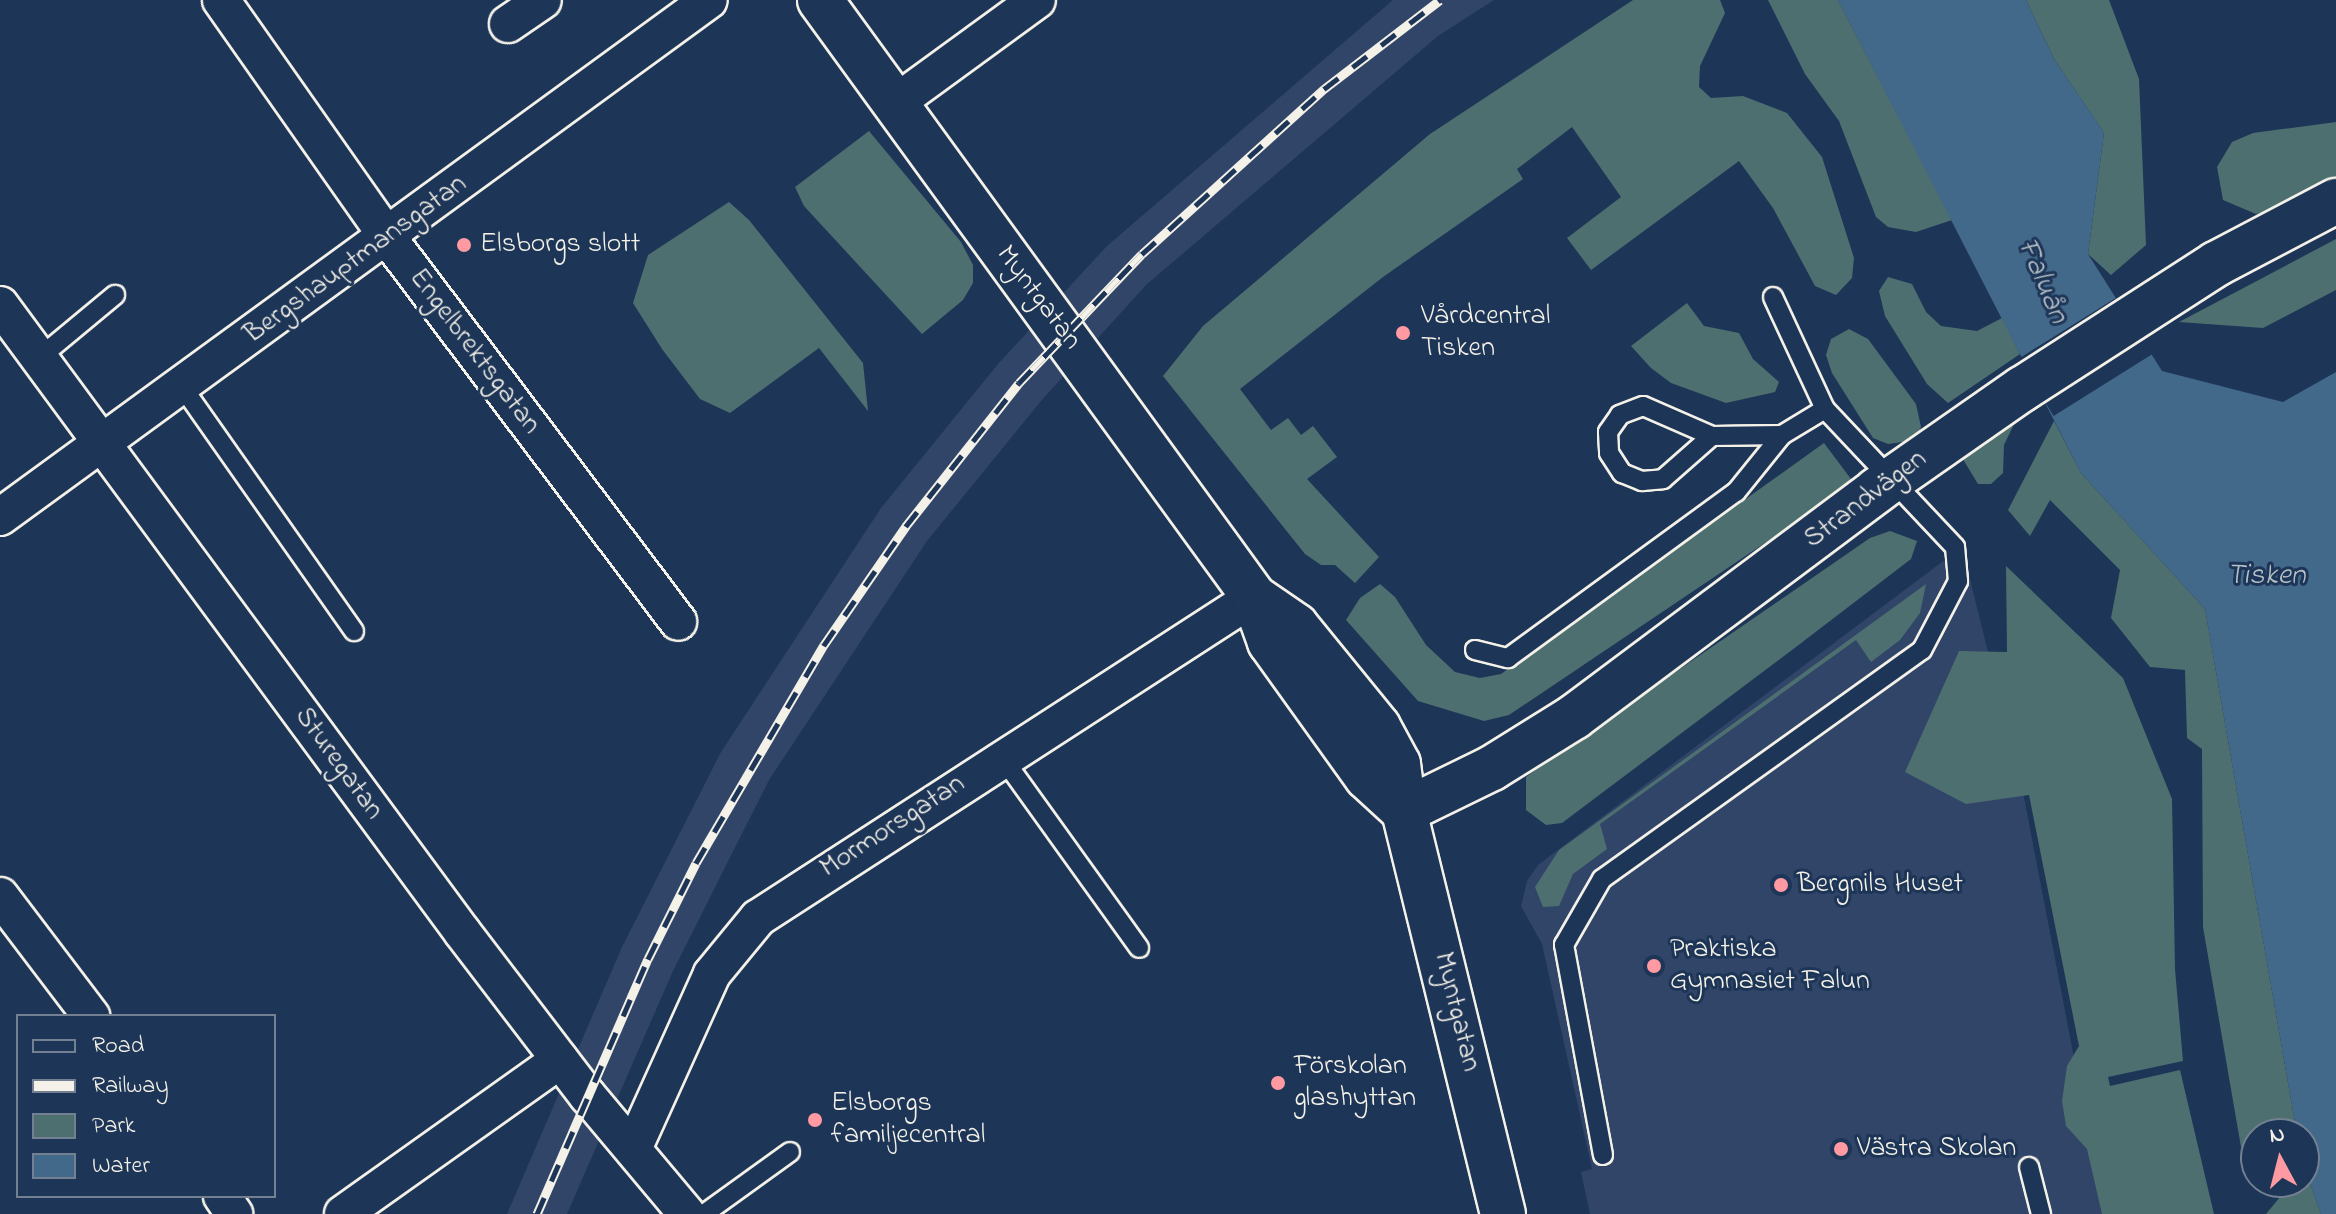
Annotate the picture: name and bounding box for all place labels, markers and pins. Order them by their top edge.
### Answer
place label: Elsborgs slott [480,228,640,262]
marker: Elsborgs slott [455,236,473,254]
place label: Vårdcentral Tisken [1421,300,1550,366]
marker: Vårdcentral Tisken [1392,322,1414,344]
place label: Bergnils Huset [1797,868,1963,902]
marker: Bergnils Huset [1772,876,1790,894]
place label: Praktiska Gymnasiet Falun [1670,933,1870,999]
marker: Praktiska Gymnasiet Falun [1645,957,1663,975]
place label: Förskolan glashyttan [1294,1050,1416,1116]
marker: Förskolan glashyttan [1269,1074,1287,1092]
place label: Elsborgs familjecentral [831,1087,985,1153]
marker: Elsborgs familjecentral [806,1111,824,1129]
place label: Västra Skolan [1857,1132,2016,1166]
marker: Västra Skolan [1832,1140,1850,1158]

